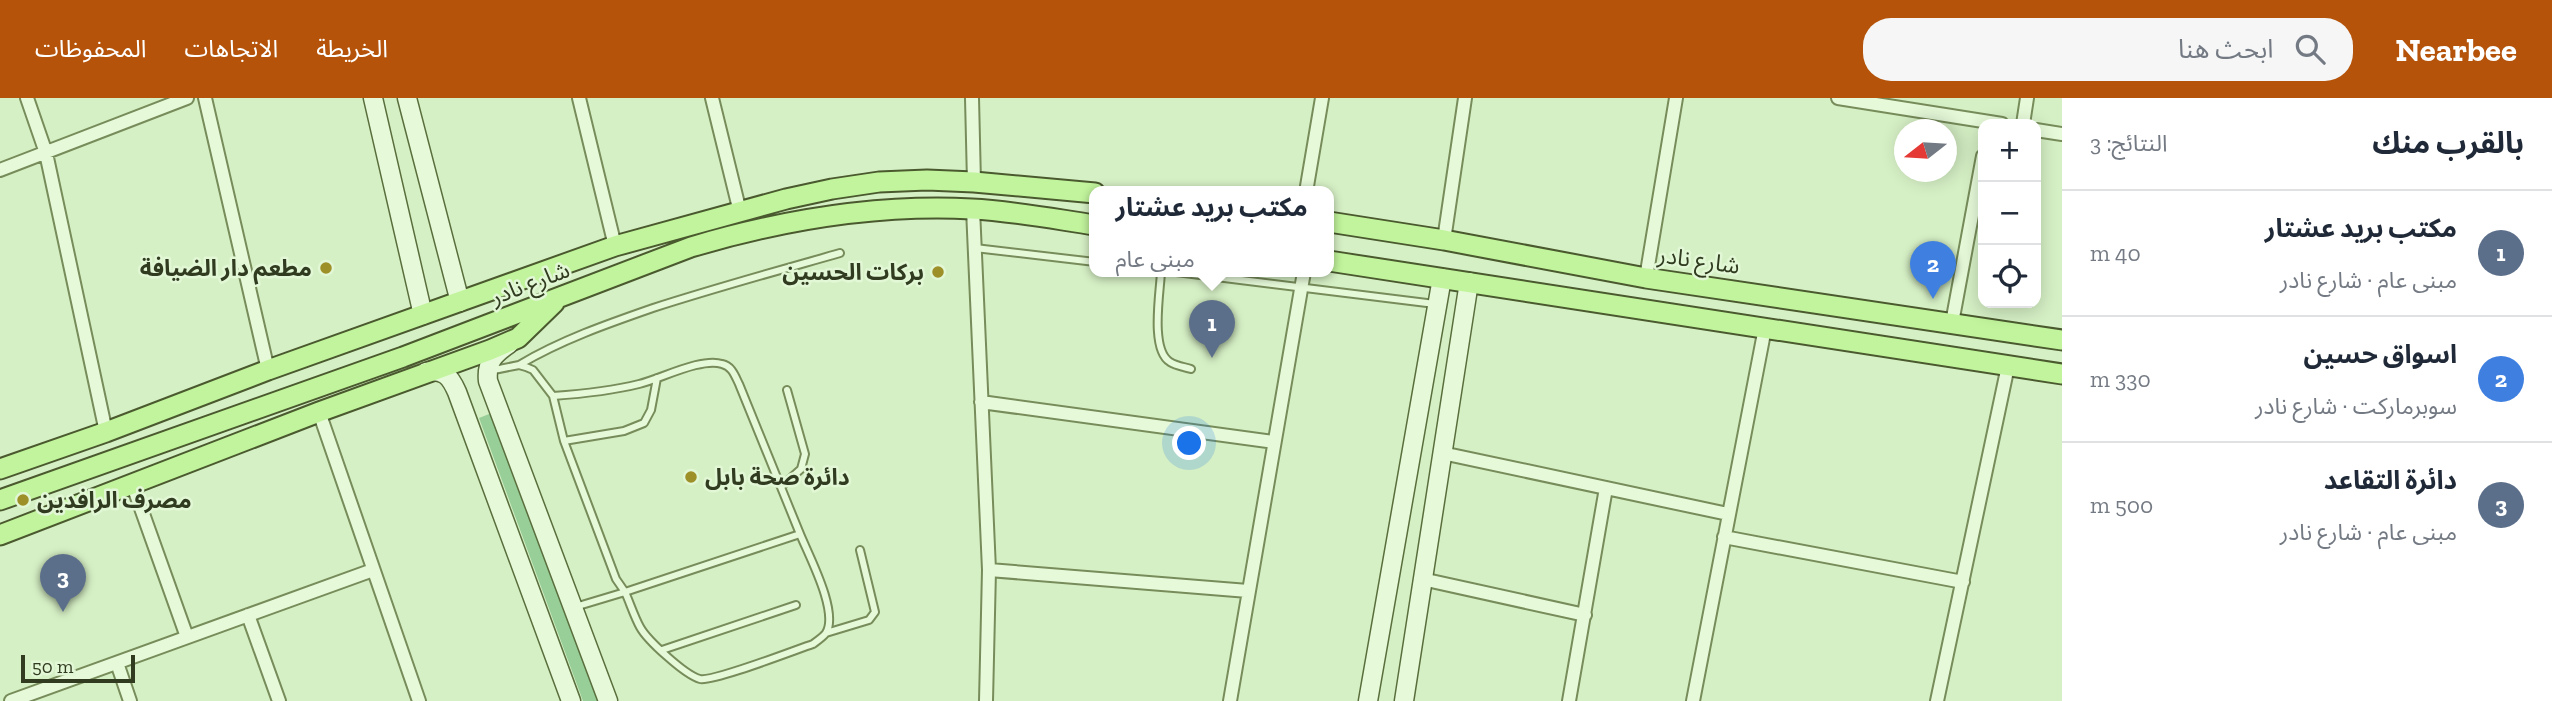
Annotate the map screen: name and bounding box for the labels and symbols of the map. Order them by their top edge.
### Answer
north arrow [1894,119,1957,182]
street label: شارع نادر [1655,240,1742,283]
pin: 2 [1910,241,1956,299]
place label: مطعم دار الضيافة [140,254,312,285]
street label: شارع نادر [486,255,575,314]
place label: بركات الحسين [782,258,924,286]
marker: مطعم دار الضيافة [318,260,334,276]
marker: بركات الحسين [930,264,946,280]
pin: 1 [1189,300,1235,358]
your location [1172,426,1206,460]
place label: دائرة صحة بابل [705,463,850,491]
marker: دائرة صحة بابل [683,469,699,485]
place label: مصرف الرافدين [37,486,192,514]
marker: مصرف الرافدين [15,492,31,508]
pin: 3 [40,554,86,612]
scale bar [21,652,135,684]

